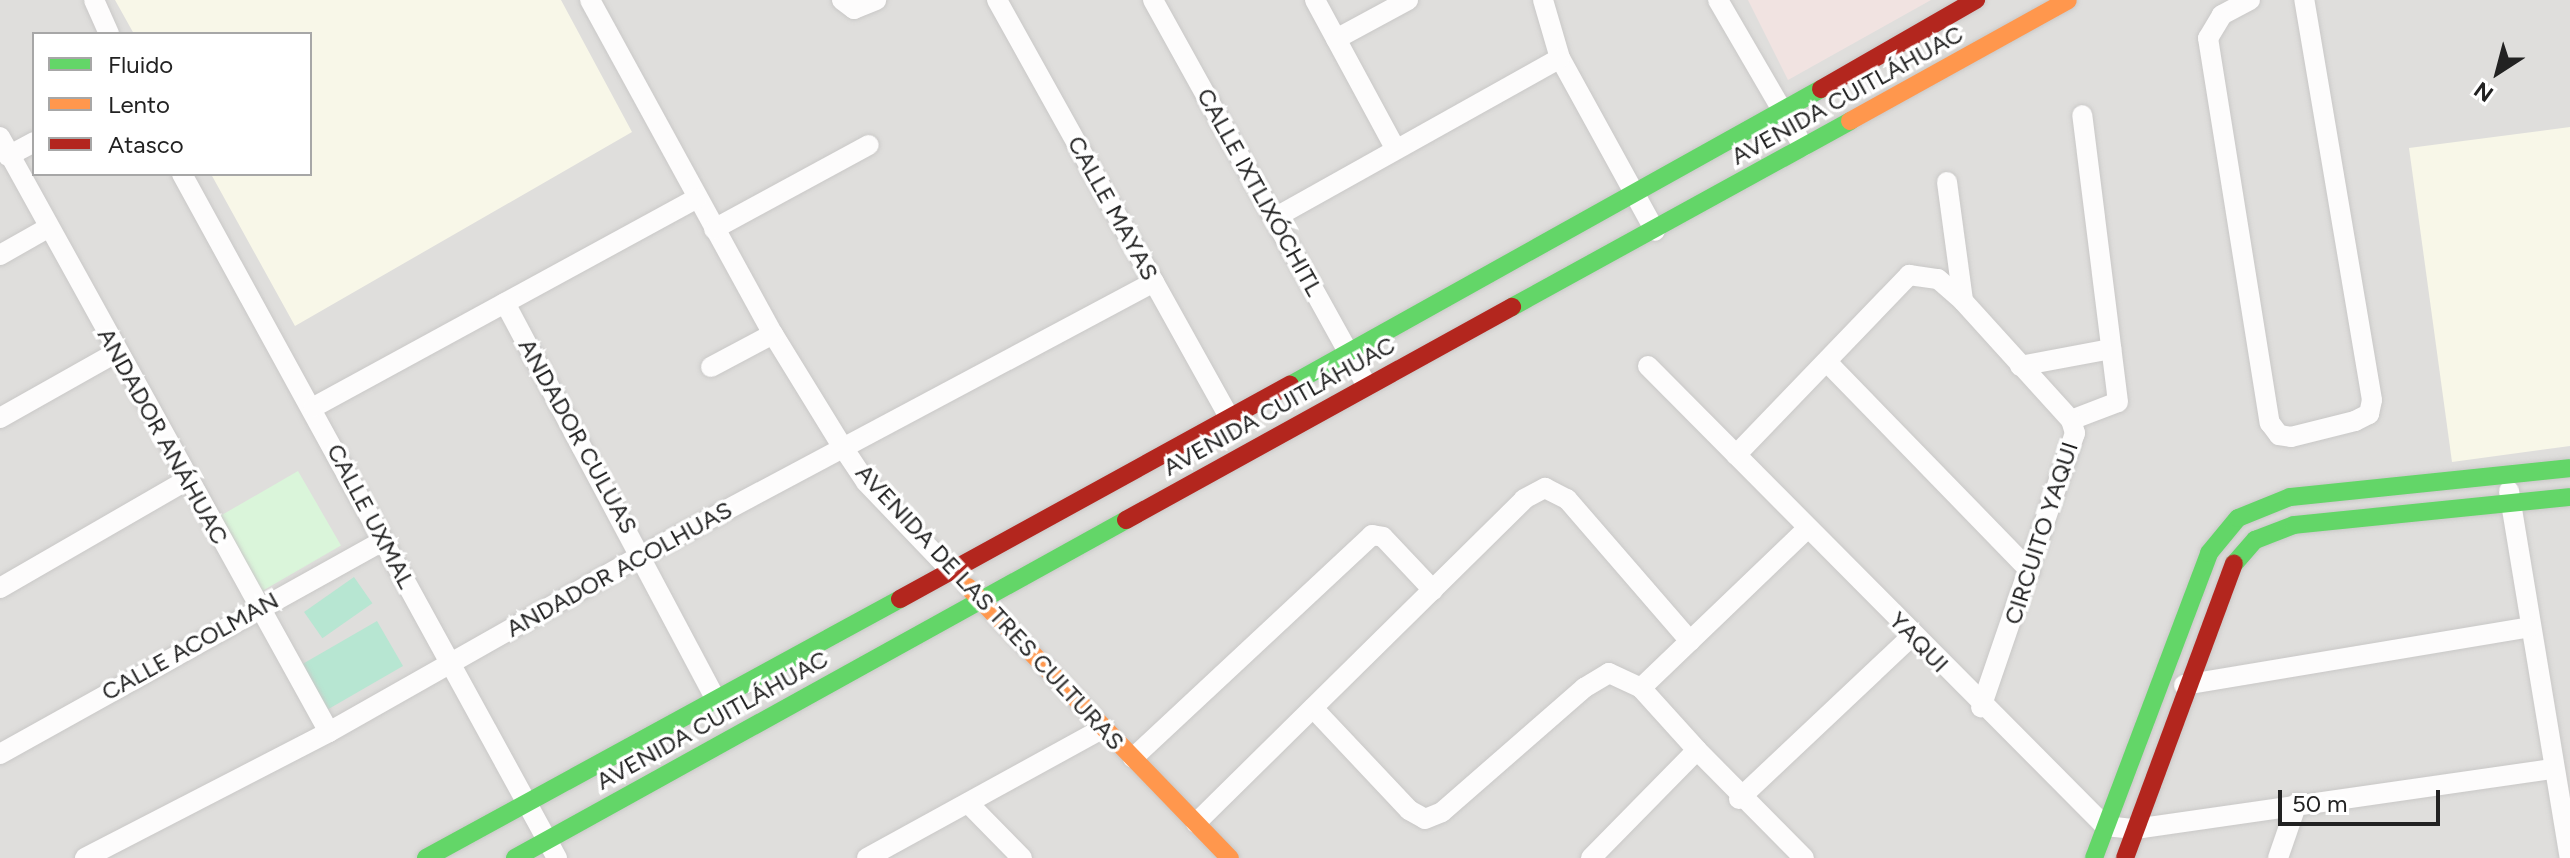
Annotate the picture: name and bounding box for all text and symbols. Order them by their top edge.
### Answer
street label: AVENIDA CUITLÁHUAC [1726,19,1968,171]
legend [32,32,312,176]
north arrow [2458,32,2538,112]
text: Fluido [108,50,173,79]
text: N [2469,76,2498,108]
street label: CALLE IXTLIXÓCHITL [1191,83,1329,301]
text: Lento [108,90,170,119]
text: Atasco [108,130,184,159]
street label: CALLE MAYAS [1062,131,1164,285]
street label: ANDADOR ANÁHUAC [92,323,234,549]
street label: AVENIDA CUITLÁHUAC [1158,330,1400,482]
street label: ANDADOR CULUAS [512,334,644,538]
street label: CIRCUITO YAQUI [1998,438,2084,628]
street label: CALLE UXMAL [321,439,421,593]
street label: AVENIDA DE LAS TRES CULTURAS [850,458,1130,756]
street label: ANDADOR ACOLHUAS [501,495,737,643]
street label: CALLE ACOLMAN [96,585,284,707]
street label: YAQUI [1883,606,1955,678]
street label: AVENIDA CUITLÁHUAC [591,644,833,796]
scale bar [2282,774,2444,824]
text: 50 m [2292,789,2348,818]

